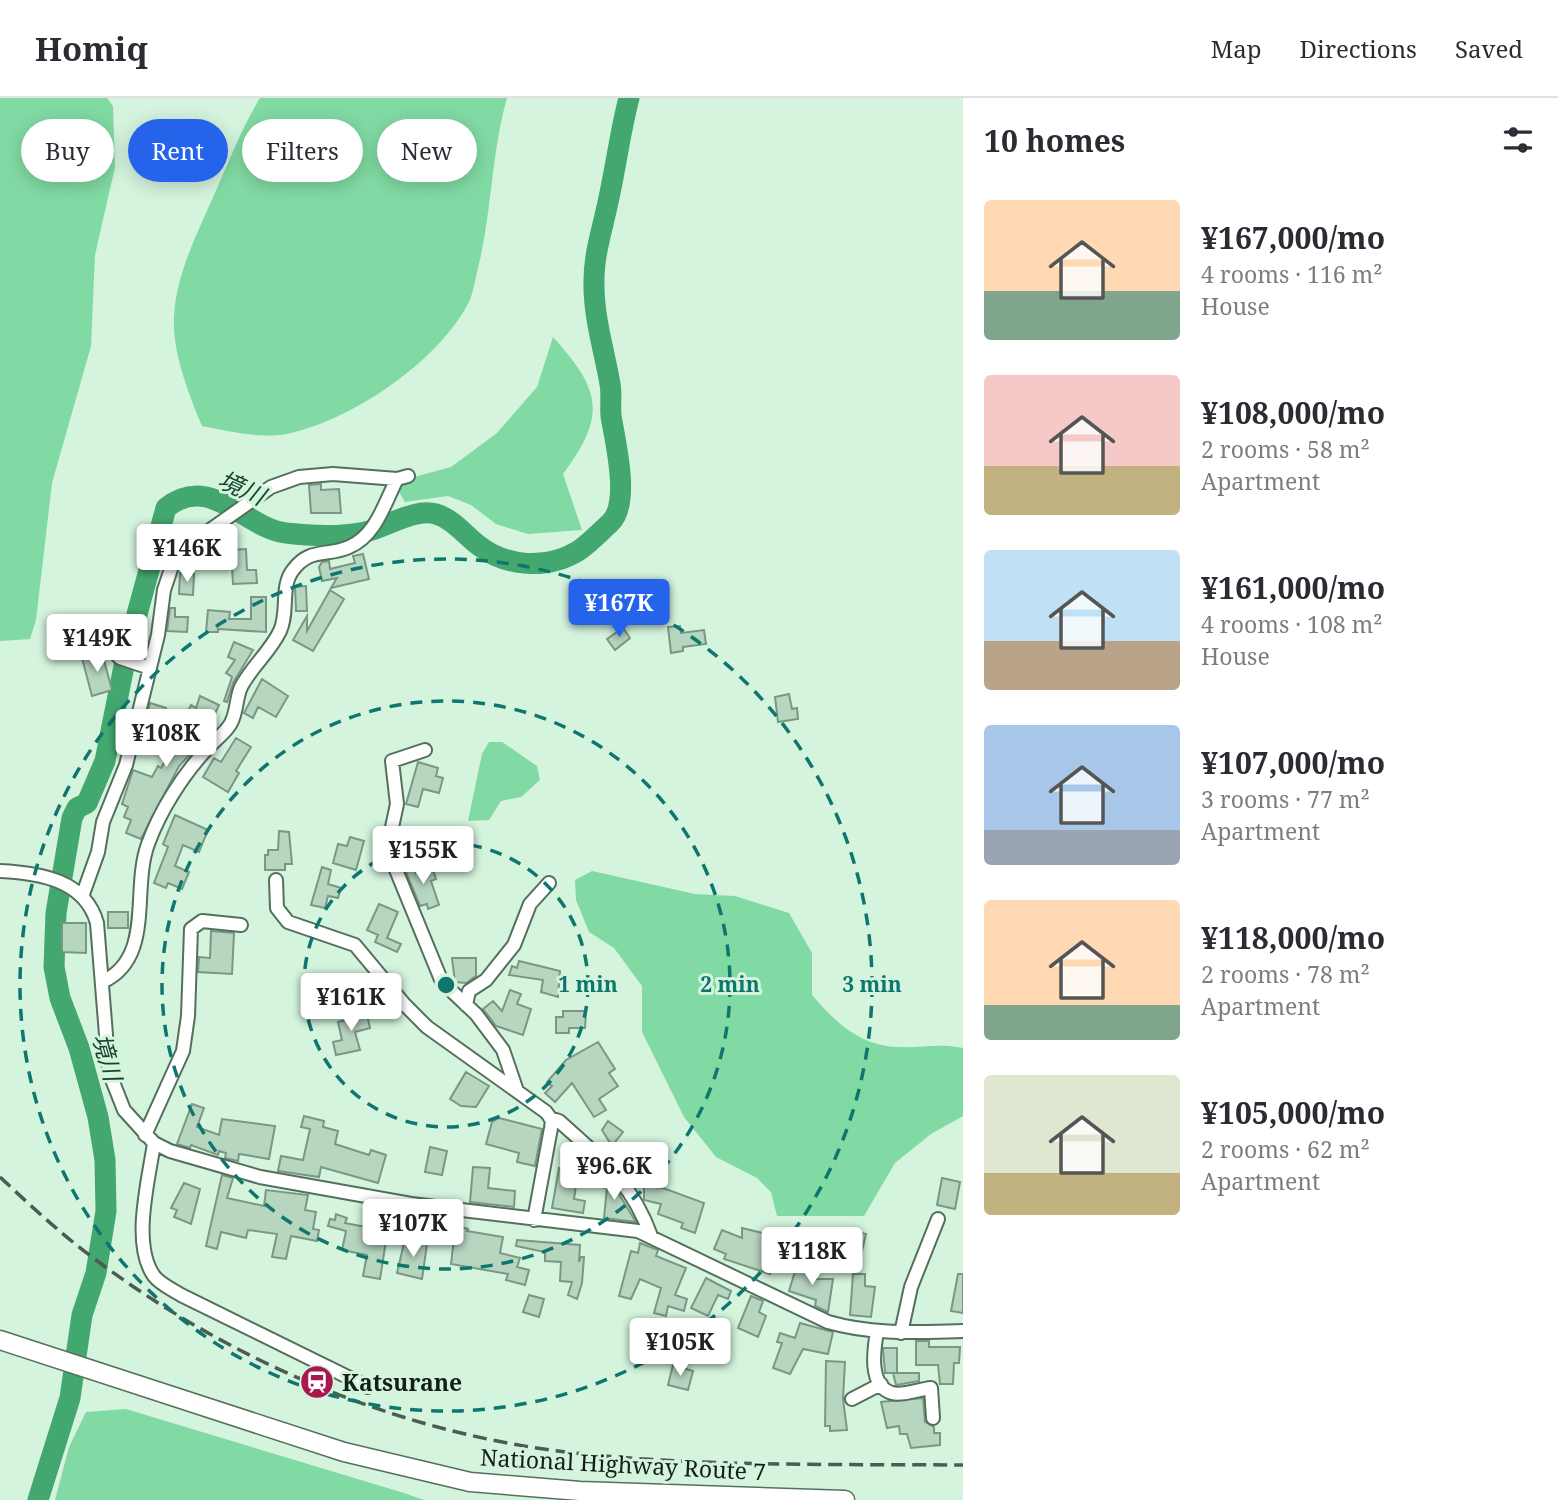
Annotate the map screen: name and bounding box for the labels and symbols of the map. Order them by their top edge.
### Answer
water label: 境川 [213,462,273,513]
pin: ¥146K [138,524,236,584]
pin: ¥167K [570,580,668,639]
pin: ¥149K [48,614,146,674]
pin: ¥108K [117,710,215,769]
pin: ¥155K [374,826,472,886]
text: 1 min [558,970,618,998]
text: 2 min [700,970,760,998]
text: 3 min [842,970,902,998]
centre of rings [434,973,458,997]
pin: ¥161K [302,974,400,1033]
water label: 境川 [86,1029,131,1088]
pin: ¥96.6K [557,1142,671,1202]
pin: ¥107K [364,1200,462,1259]
pin: ¥118K [763,1228,861,1287]
pin: ¥105K [631,1318,729,1378]
station icon: Katsurane [298,1363,336,1401]
place label: Katsurane [342,1366,462,1398]
street label: National Highway Route 7 [479,1441,767,1487]

